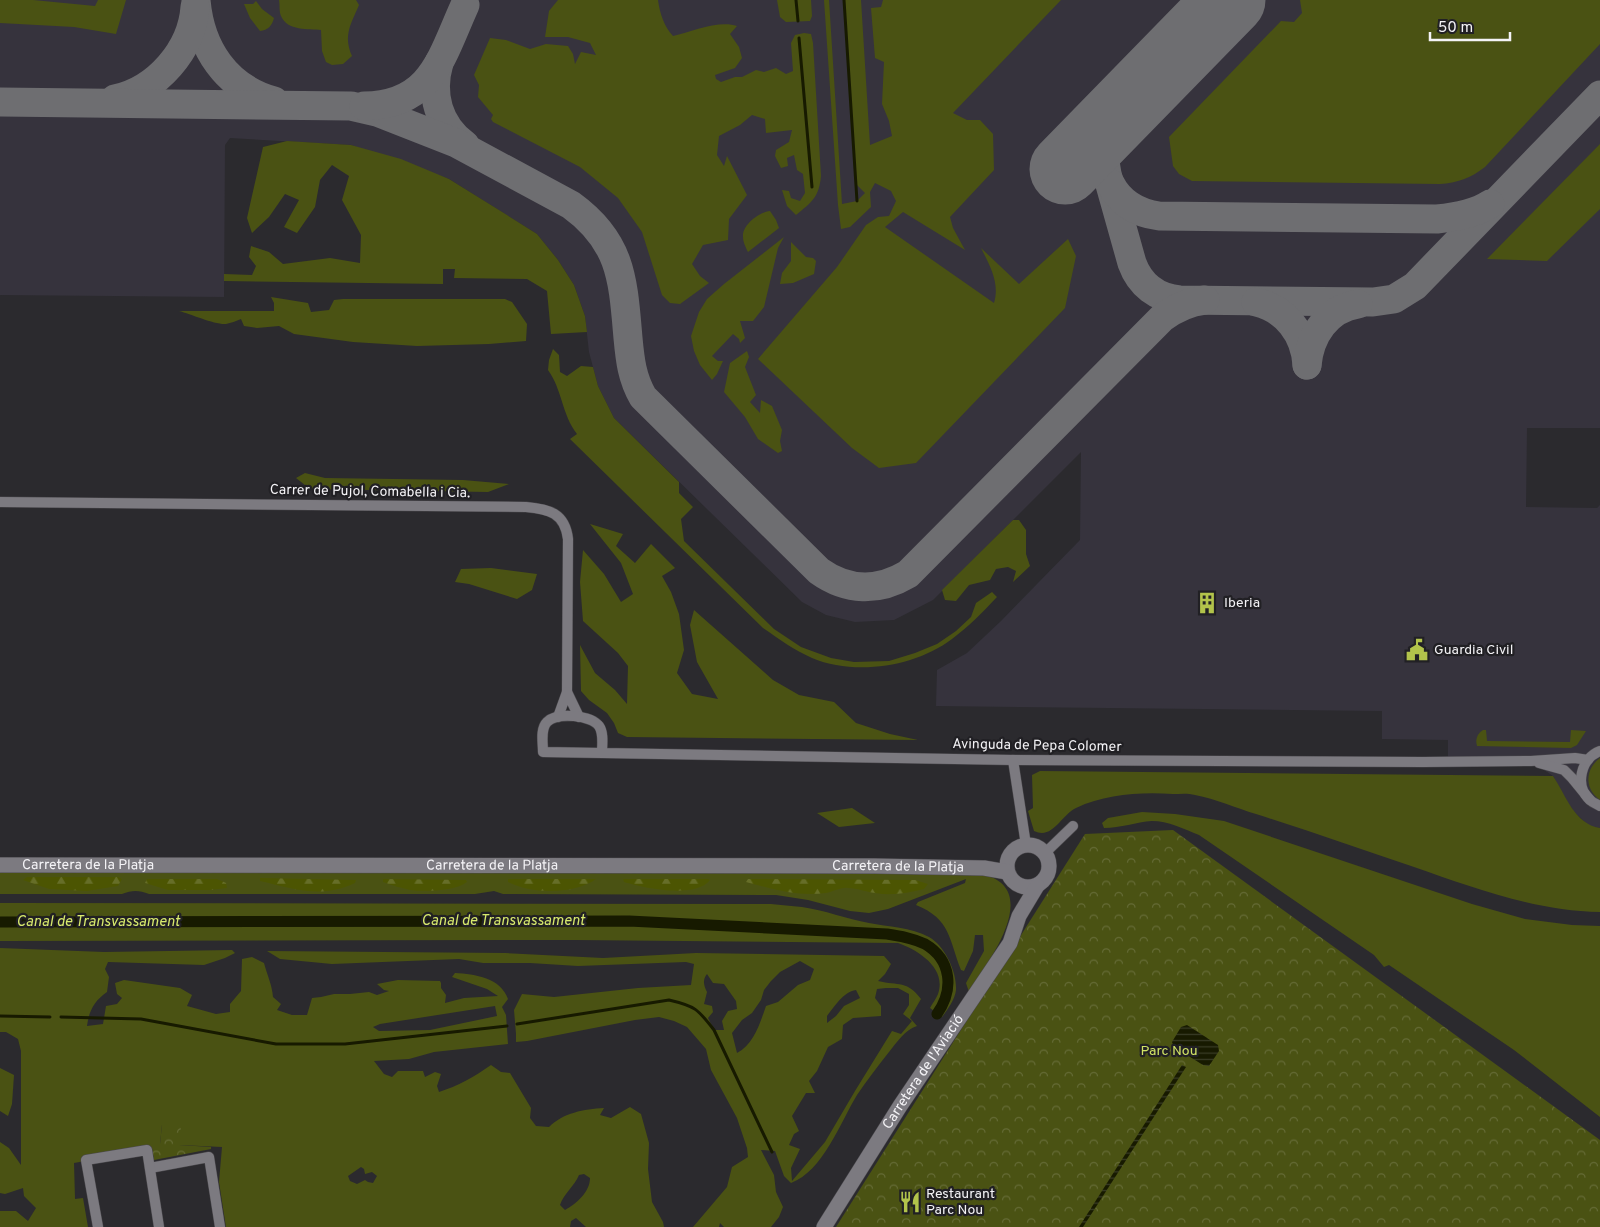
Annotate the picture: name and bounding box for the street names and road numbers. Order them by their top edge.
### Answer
street label: Carrer de Pujol, Comabella i Cia. [270,482,470,502]
street label: Avinguda de Pepa Colomer [952,736,1122,756]
street label: Carretera de la Platja [22,857,154,874]
street label: Carretera de la Platja [426,857,558,874]
street label: Carretera de la Platja [832,857,964,876]
street label: Carretera de l'Aviació [879,1011,968,1132]

